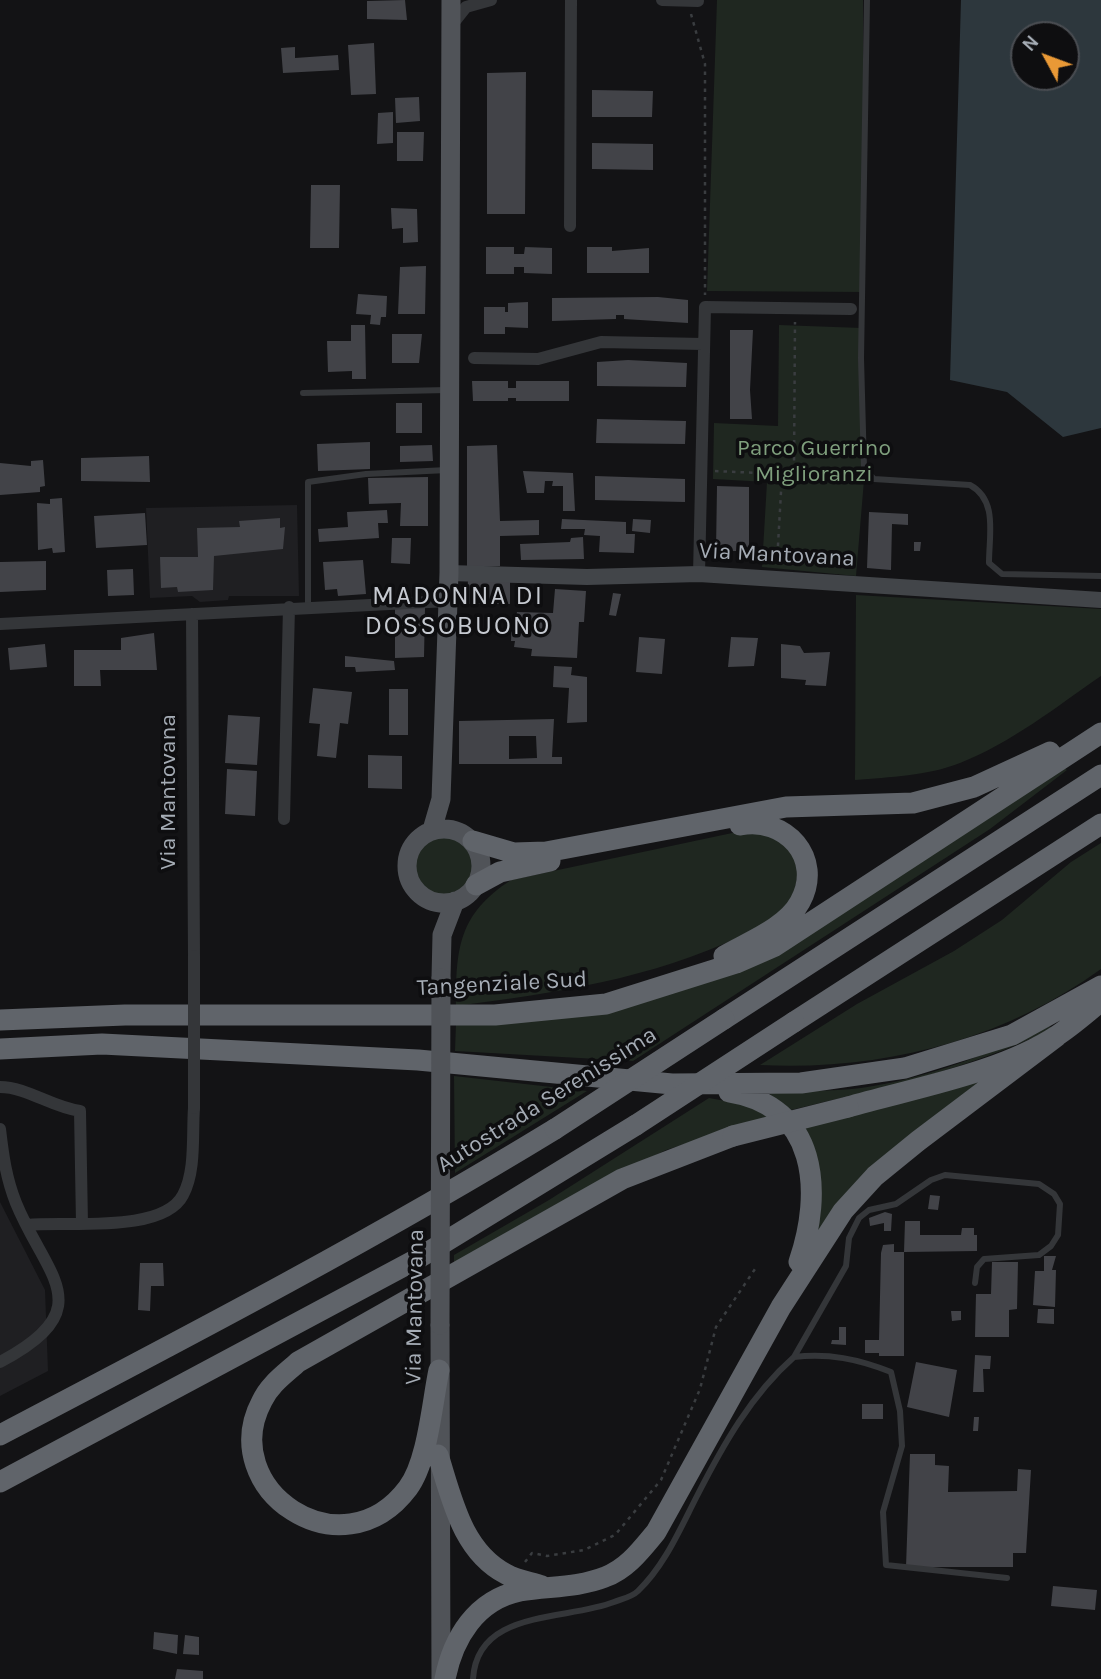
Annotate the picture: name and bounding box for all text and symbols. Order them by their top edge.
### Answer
north arrow [1010,21,1080,91]
text: N [1018,31,1043,56]
park label: Parco Guerrino Miglioranzi [737,434,891,488]
street label: Via Mantovana [698,537,856,573]
district label: MADONNA DI DOSSOBUONO [366,581,550,642]
street label: Via Mantovana [154,714,182,870]
street label: Tangenziale Sud [416,966,588,1002]
street label: Autostrada Serenissima [432,1021,662,1179]
street label: Via Mantovana [400,1229,430,1385]

